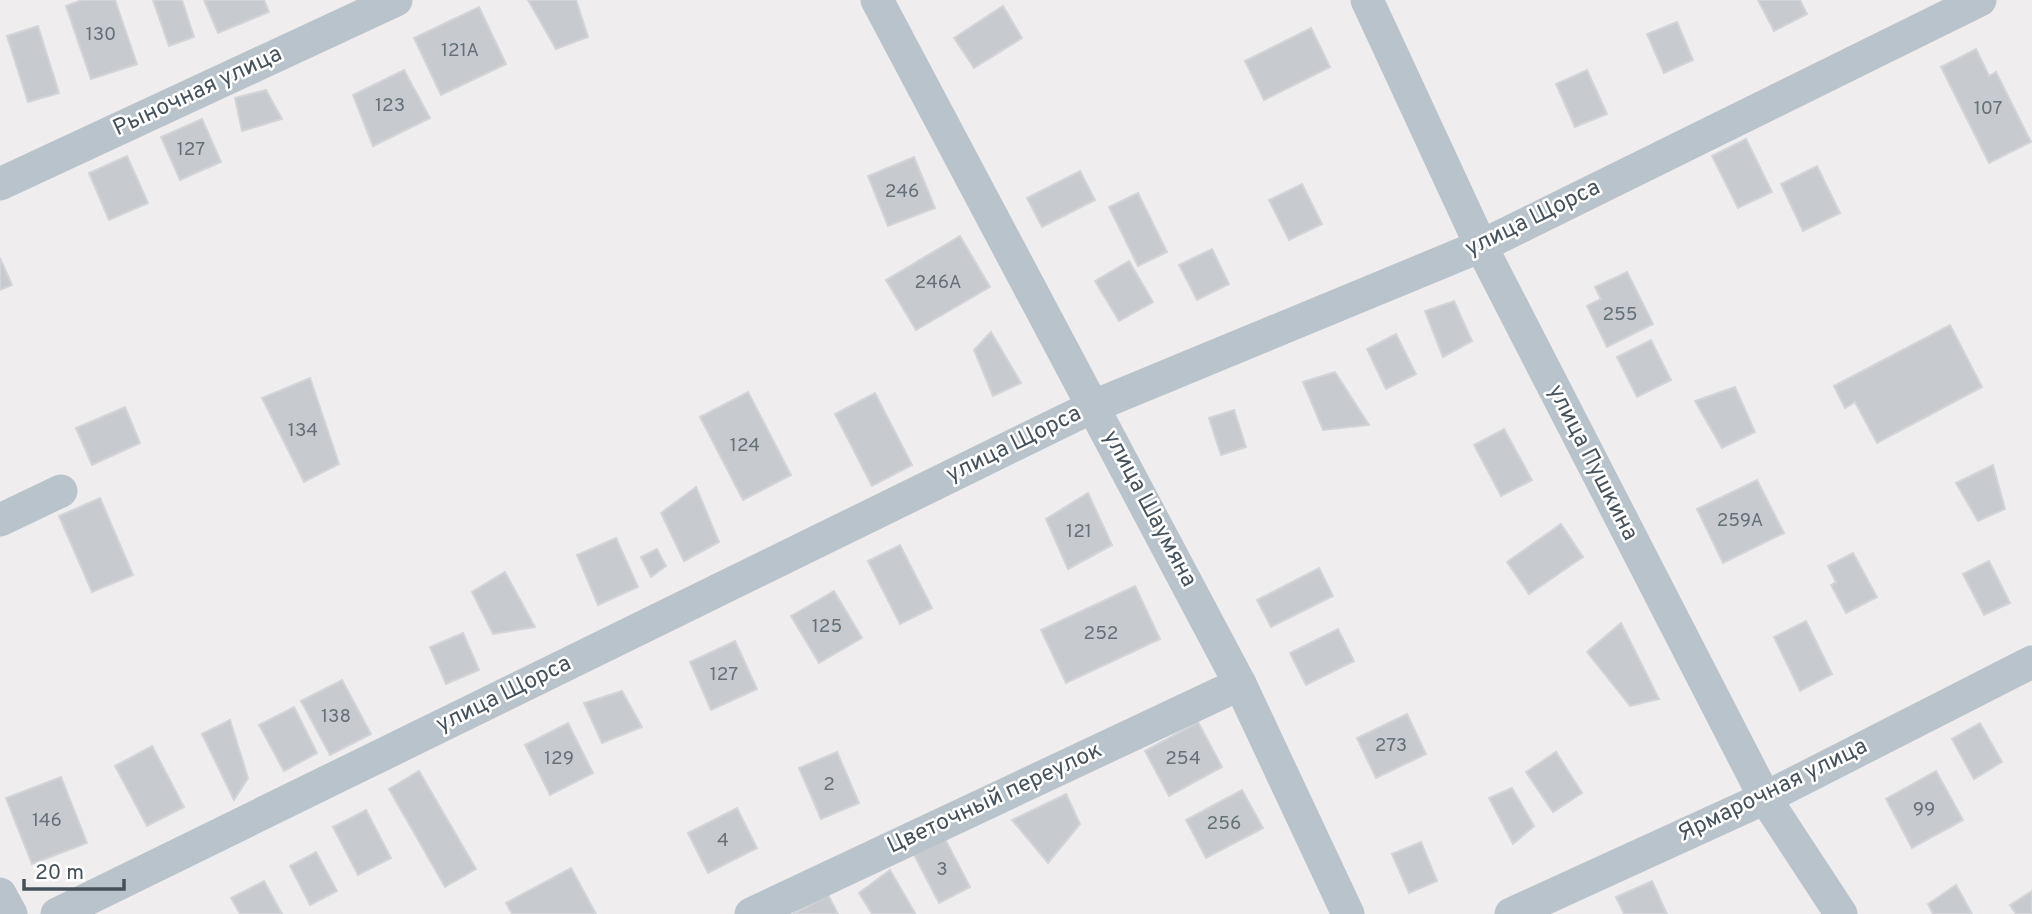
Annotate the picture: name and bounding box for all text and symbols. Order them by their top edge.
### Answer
house number: 130 [86,23,116,47]
house number: 121А [441,39,479,63]
street label: Рыночная улица [109,40,287,144]
house number: 123 [375,94,405,118]
house number: 107 [1974,97,2002,121]
house number: 127 [177,138,205,162]
street label: улица Щорса [1461,174,1605,264]
house number: 246 [885,180,919,204]
house number: 246А [914,271,962,295]
house number: 255 [1602,303,1638,327]
street label: улица Пушкина [1540,380,1644,546]
street label: улица Щорса [942,400,1086,490]
house number: 134 [288,419,318,443]
street label: улица Шаумяна [1095,425,1203,593]
house number: 124 [730,434,760,458]
house number: 259А [1717,509,1763,533]
house number: 121 [1066,520,1092,544]
house number: 125 [812,615,842,639]
house number: 252 [1084,622,1118,646]
street label: улица Щорса [432,650,576,740]
house number: 127 [710,663,738,687]
house number: 138 [321,705,351,729]
street label: Ярмарочная улица [1673,733,1873,849]
house number: 273 [1375,734,1407,758]
street label: Цветочный переулок [883,737,1107,861]
house number: 129 [544,747,574,771]
house number: 254 [1165,747,1201,771]
house number: 2 [823,773,835,797]
house number: 99 [1913,798,1935,822]
house number: 146 [32,809,62,833]
house number: 256 [1207,812,1241,836]
house number: 4 [717,829,729,853]
scale bar [24,848,124,892]
house number: 3 [936,858,948,882]
text: 20 m [35,860,84,887]

